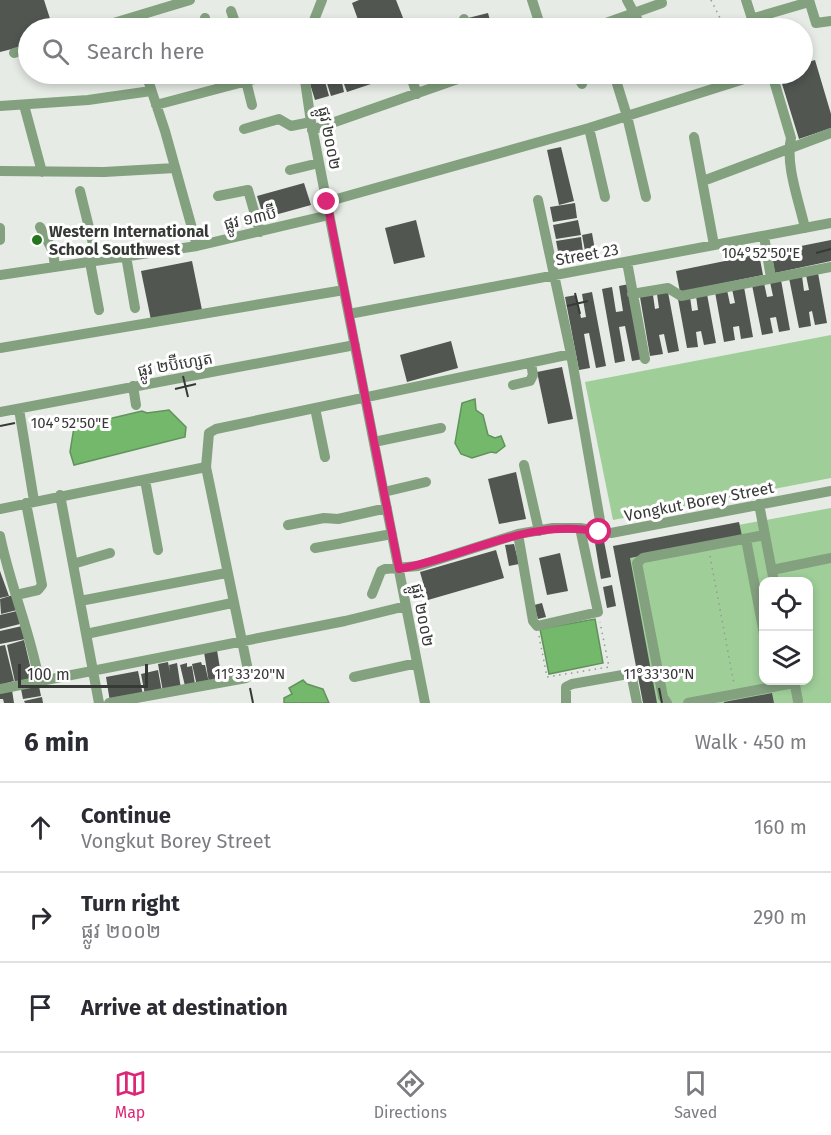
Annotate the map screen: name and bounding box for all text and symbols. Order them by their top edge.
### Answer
search box [18,18,813,84]
icon: search [39,35,72,68]
text: Search here [87,38,205,65]
street label: ផ្លូវ ២០០២ [309,105,345,172]
route end [313,188,339,214]
street label: ផ្លូវ ១៣ប៊ី [221,200,279,238]
place label: Western International School Southwest [49,222,209,259]
marker: Western International School Southwest [30,233,44,247]
street label: Street 23 [554,240,620,269]
text: 104°52'50"E [722,244,800,262]
street label: ផ្លូវ ២ប៊ីហ្សេត [135,346,215,385]
text: 104°52'50"E [31,414,109,432]
street label: Vongkut Borey Street [623,478,776,525]
route start [585,518,611,544]
map controls [759,577,813,685]
button: locate [759,577,813,631]
street label: ផ្លូវ ២០០២ [402,582,438,649]
button: layers [759,631,813,685]
scale bar [18,661,148,688]
text: 100 m [27,665,70,684]
text: 11°33'20"N [215,665,285,683]
text: 11°33'30"N [624,665,694,683]
text: 6 min [24,727,89,758]
text: Walk · 450 m [695,730,807,754]
text: Continue [81,802,171,829]
icon: ahead [24,811,57,844]
text: 160 m [754,815,807,839]
text: Vongkut Borey Street [81,829,271,853]
text: Turn right [81,890,180,917]
icon: right [24,901,57,934]
text: 290 m [753,905,807,929]
text: ផ្លូវ ២០០២ [81,919,161,943]
icon: arrive [24,991,57,1024]
text: Arrive at destination [81,994,288,1021]
tab: Map [114,1067,147,1122]
tab: Directions [374,1067,447,1122]
tab: Saved [674,1067,717,1122]

